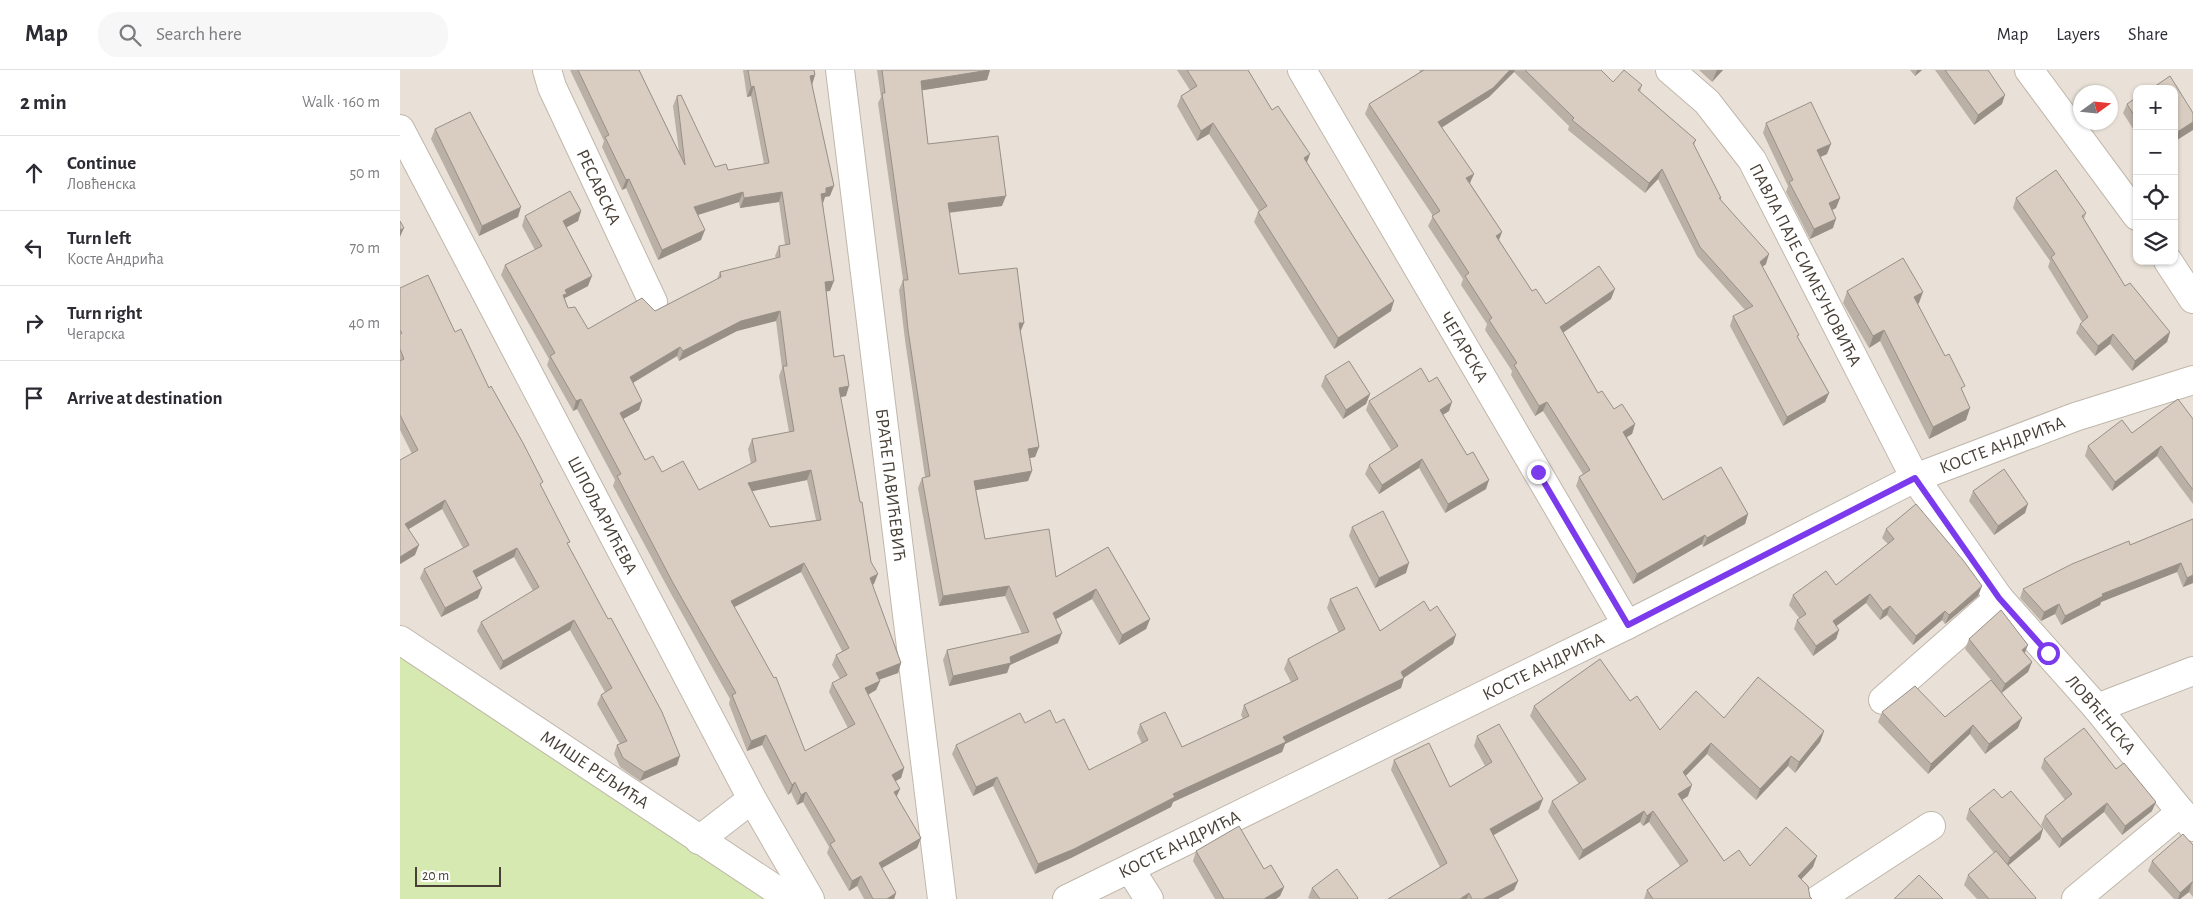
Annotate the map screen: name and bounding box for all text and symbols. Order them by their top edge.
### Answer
search box [98,12,448,57]
icon: search [116,21,144,49]
text: Map [25,22,68,46]
text: Search here [156,25,242,44]
text: Map [1997,26,2028,44]
text: Layers [2056,26,2100,44]
text: Share [2128,26,2168,44]
north arrow [2073,85,2118,130]
map controls [2133,85,2178,265]
button: + [2133,85,2178,130]
text: 2 min [20,92,67,113]
text: Walk · 160 m [302,94,380,110]
button: − [2133,130,2178,175]
street label: РЕСАВСКА [573,147,624,228]
text: Continue [67,154,136,173]
icon: ahead [20,159,48,187]
street label: ПАВЛА ПАЈЕ СИМЕУНОВИЋА [1745,161,1864,370]
text: 50 m [349,165,380,181]
button: locate [2133,175,2178,220]
text: Ловћенска [67,176,136,192]
button: layers [2133,220,2178,265]
text: Turn left [67,229,131,248]
icon: left [20,234,48,262]
text: 70 m [349,240,380,256]
text: Косте Андрића [67,251,164,267]
text: Turn right [67,304,142,323]
icon: right [20,309,48,337]
street label: ЧЕГАРСКА [1436,309,1491,386]
text: 40 m [348,315,380,331]
text: Чегарска [67,326,125,342]
icon: arrive [20,384,48,412]
text: Arrive at destination [67,389,223,408]
street label: БРАЋЕ ПАВИЋЕВИЋ [872,407,908,563]
street label: КОСТЕ АНДРИЋА [1937,414,2068,478]
street label: ШПОЉАРИЋЕВА [564,454,640,578]
route end [1527,461,1550,484]
street label: КОСТЕ АНДРИЋА [1480,629,1608,704]
route start [2037,642,2060,665]
street label: ЛОВЋЕНСКА [2062,672,2139,758]
street label: МИШЕ РЕЉИЋА [537,728,652,813]
street label: КОСТЕ АНДРИЋА [1116,807,1244,882]
scale bar [415,864,501,887]
text: 20 m [422,869,449,883]

